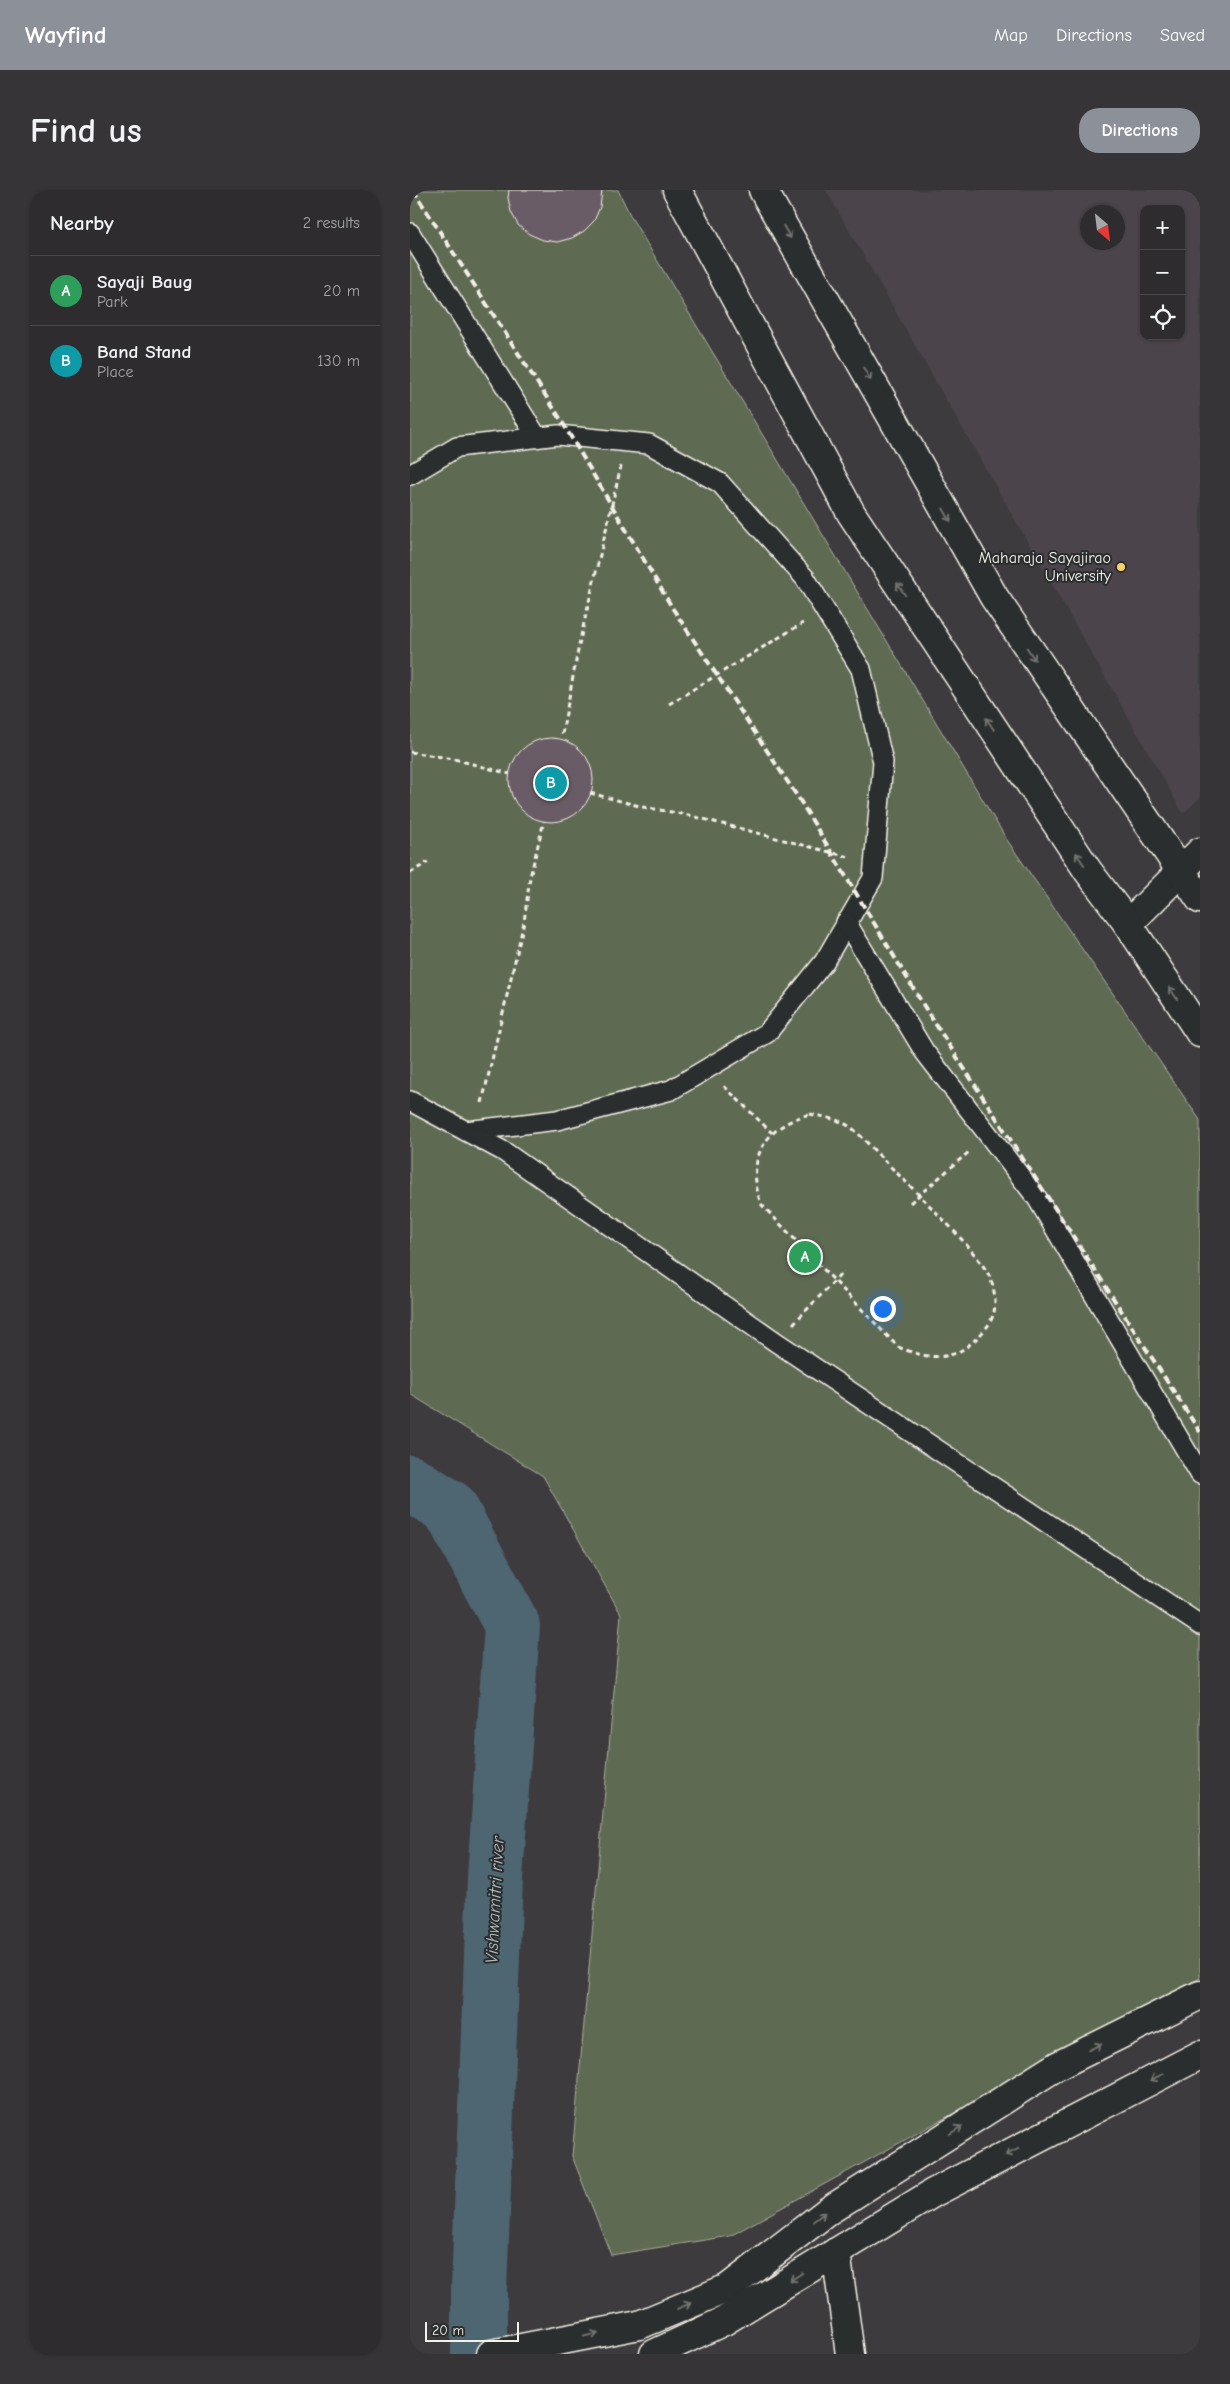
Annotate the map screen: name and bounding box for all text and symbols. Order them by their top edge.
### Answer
text: Wayfind [25,21,106,49]
text: Map [994,25,1028,46]
text: Directions [1056,25,1132,46]
text: Saved [1160,25,1205,46]
button: Directions [1079,108,1200,153]
text: Find us [30,110,142,151]
north arrow [1080,205,1125,250]
map controls [1140,205,1185,340]
button: + [1140,205,1185,250]
text: Nearby [50,211,114,235]
text: 2 results [303,214,360,232]
one-way arrow [782,225,792,239]
button: − [1140,250,1185,295]
text: Sayaji Baug [97,271,193,293]
text: A [62,282,70,300]
text: 20 m [323,282,360,300]
text: Park [97,293,128,311]
button: locate [1140,295,1185,340]
text: Band Stand [97,341,191,363]
text: B [61,352,71,370]
text: 130 m [317,352,360,370]
text: Place [97,363,133,381]
one-way arrow [862,366,872,381]
one-way arrow [943,507,953,522]
place label: Maharaja Sayajirao University [978,549,1112,585]
marker: Maharaja Sayajirao University [1115,561,1127,573]
one-way arrow [895,582,905,596]
one-way arrow [1026,647,1036,661]
one-way arrow [985,717,996,731]
pin: B [535,764,567,802]
one-way arrow [1075,853,1085,867]
one-way arrow [1168,986,1178,1000]
pin: A [789,1238,821,1276]
your location [870,1296,896,1322]
water label: Vishwamitri river [481,1835,509,1964]
one-way arrow [1088,2042,1103,2052]
one-way arrow [1149,2072,1164,2082]
one-way arrow [949,2124,963,2135]
one-way arrow [1005,2148,1020,2157]
one-way arrow [812,2212,825,2223]
one-way arrow [790,2272,804,2282]
one-way arrow [676,2301,691,2310]
scale bar [425,2319,519,2342]
text: 20 m [432,2322,464,2339]
one-way arrow [582,2329,598,2339]

